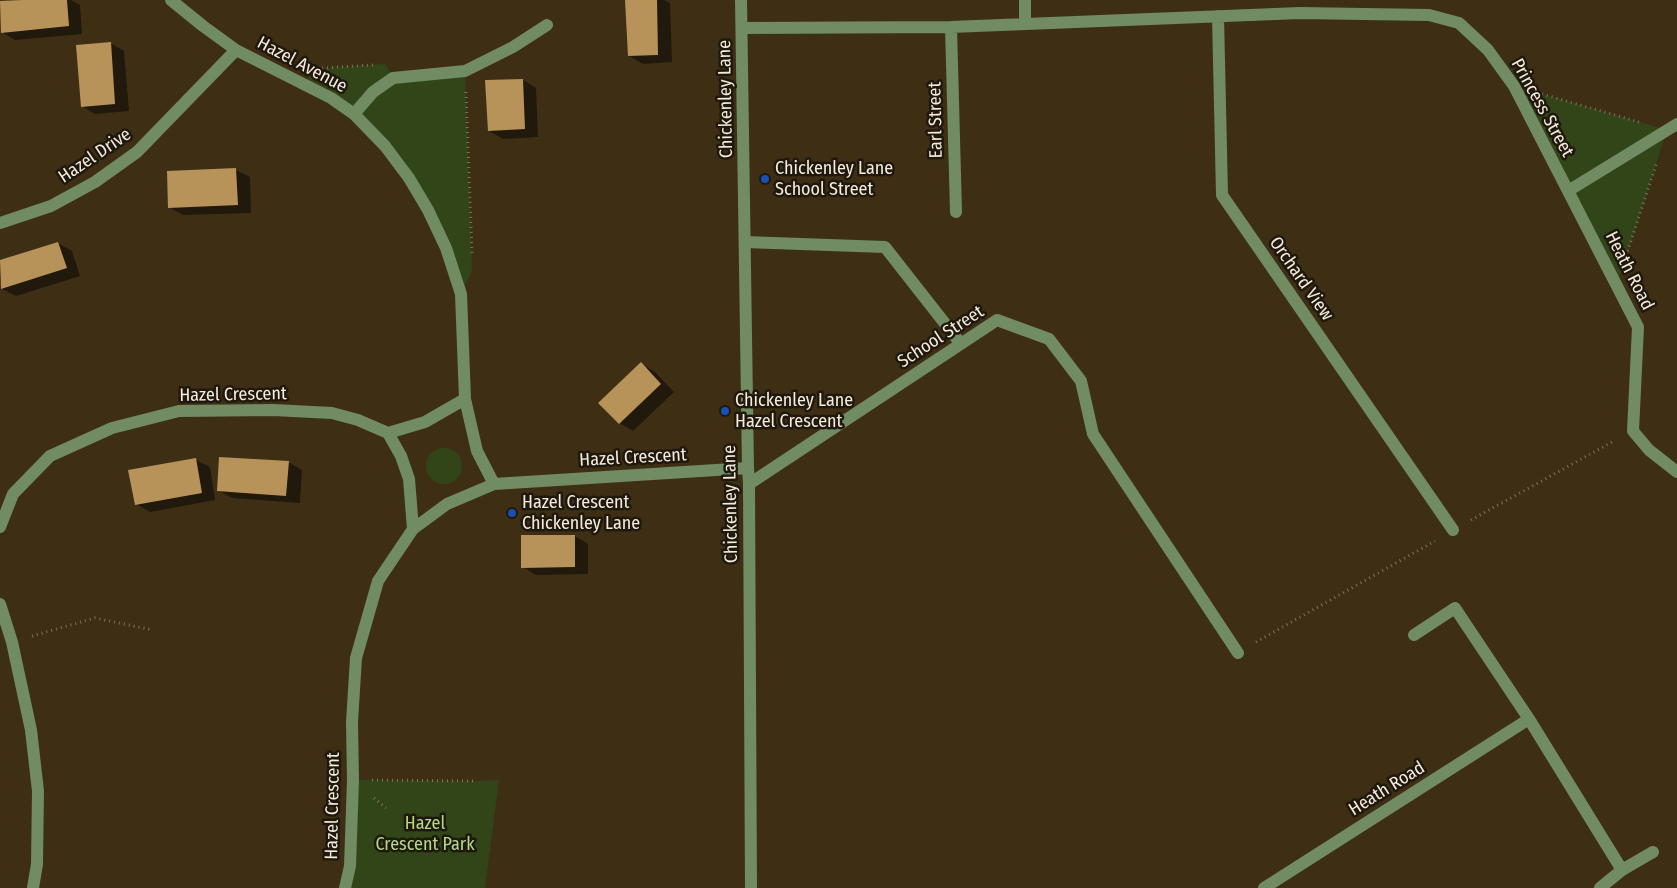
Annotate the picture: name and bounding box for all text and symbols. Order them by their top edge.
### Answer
street label: Hazel Avenue [253,32,351,98]
street label: Chickenley Lane [714,40,738,158]
street label: Princess Street [1506,55,1578,161]
street label: Earl Street [925,82,947,158]
street label: Hazel Drive [55,124,135,188]
place label: Chickenley Lane School Street [775,158,893,200]
marker: Chickenley Lane School Street [759,173,771,185]
street label: Heath Road [1600,228,1658,314]
street label: Orchard View [1264,233,1338,325]
street label: School Street [894,301,988,373]
street label: Hazel Crescent [179,383,287,407]
place label: Chickenley Lane Hazel Crescent [735,390,853,432]
marker: Chickenley Lane Hazel Crescent [719,405,731,417]
street label: Hazel Crescent [579,444,687,472]
street label: Chickenley Lane [719,445,743,563]
place label: Hazel Crescent Chickenley Lane [522,492,640,534]
marker: Hazel Crescent Chickenley Lane [506,507,518,519]
street label: Hazel Crescent [321,752,345,860]
street label: Heath Road [1345,757,1429,821]
park label: Hazel Crescent Park [375,813,475,856]

